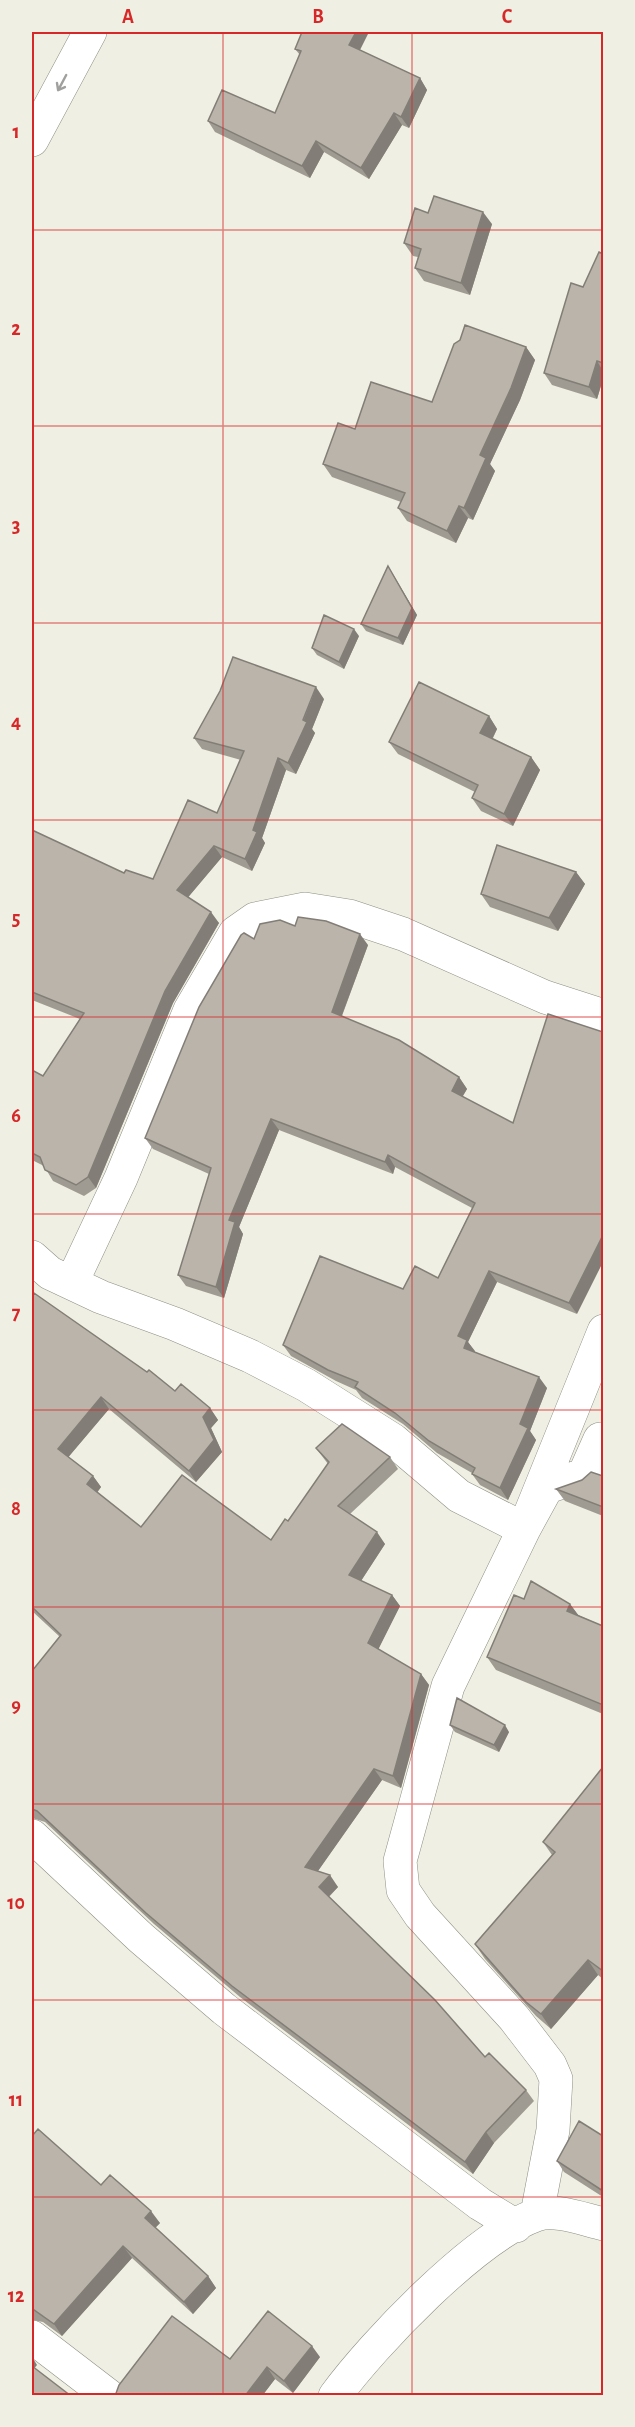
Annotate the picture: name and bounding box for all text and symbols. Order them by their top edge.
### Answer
text: A [122,7,134,27]
text: B [312,7,324,27]
text: C [502,7,513,27]
one-way arrow [56,74,68,91]
text: 1 [12,122,20,142]
text: 2 [11,319,21,339]
text: 3 [12,516,20,536]
text: 4 [11,712,21,732]
text: 5 [12,909,20,929]
text: 6 [11,1106,21,1126]
text: 7 [12,1303,21,1323]
text: 8 [11,1499,21,1519]
text: 9 [11,1696,21,1716]
text: 10 [7,1893,25,1913]
text: 11 [9,2090,23,2110]
text: 12 [8,2286,24,2306]

